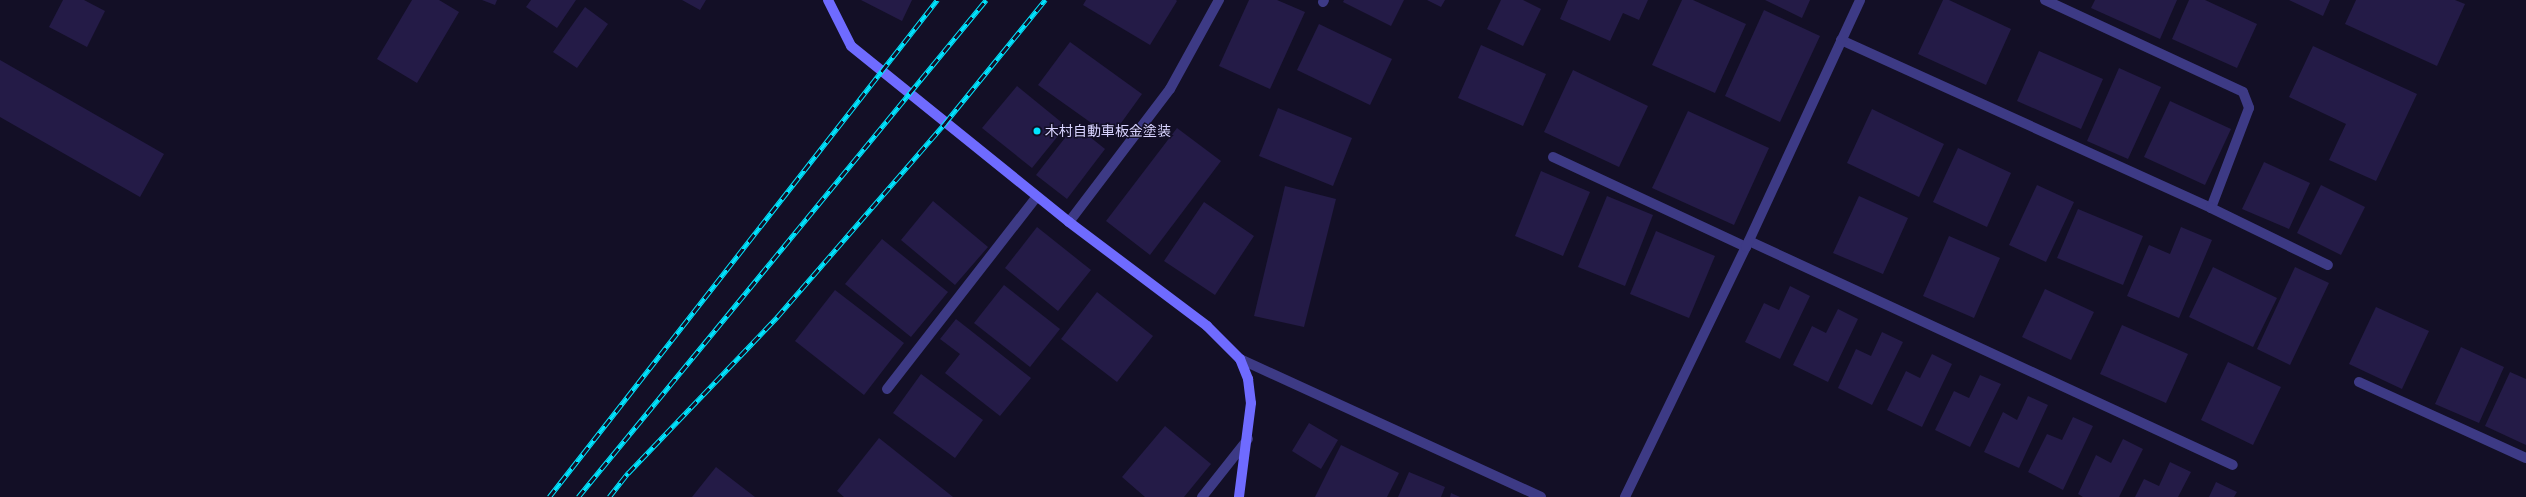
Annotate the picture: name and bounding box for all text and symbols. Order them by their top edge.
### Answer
place label: 木村自動車板金塗装 [1045,123,1171,139]
marker: 木村自動車板金塗装 [1032,126,1042,136]

